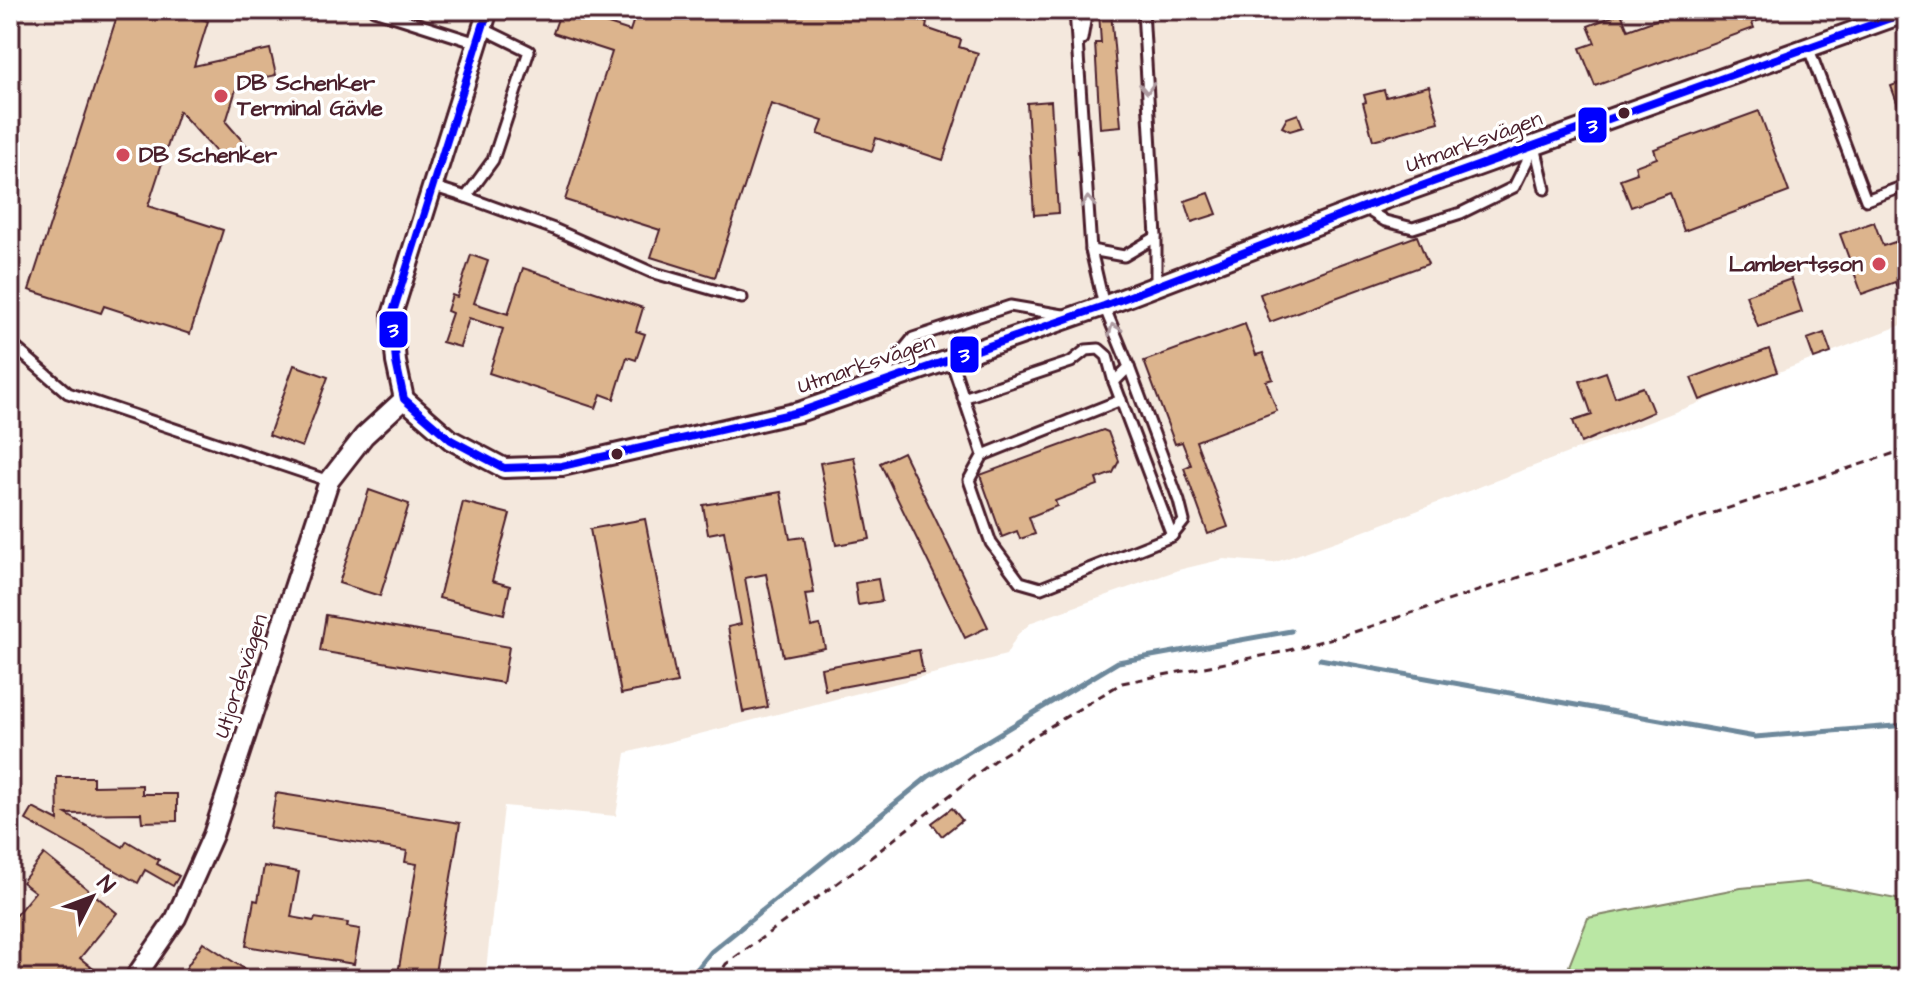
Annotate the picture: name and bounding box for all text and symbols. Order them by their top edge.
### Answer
place label: DB Schenker Terminal Gävle [236,68,383,124]
one-way arrow [1139,82,1156,95]
marker: DB Schenker Terminal Gävle [212,87,230,105]
street label: Utmarksvägen [1401,103,1547,182]
unlabelled marker [1616,105,1632,121]
line badge: 3 [1577,106,1608,144]
text: 3 [1585,111,1598,142]
place label: DB Schenker [139,140,278,171]
marker: DB Schenker [114,146,132,164]
one-way arrow [1080,195,1097,208]
place label: Lambertsson [1729,249,1863,280]
marker: Lambertsson [1870,255,1888,273]
line badge: 3 [378,310,409,349]
text: 3 [386,315,399,346]
one-way arrow [1107,323,1123,337]
street label: Utmarksvägen [793,326,939,403]
line badge: 3 [949,335,980,374]
text: 3 [957,340,970,371]
unlabelled marker [609,446,625,462]
street label: Utjordsvägen [206,610,277,742]
north arrow [52,857,132,937]
text: N [90,869,122,900]

